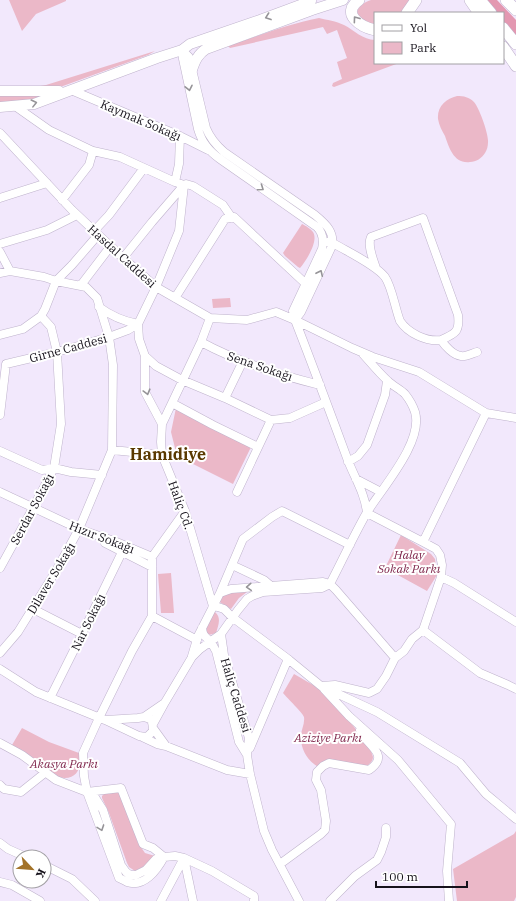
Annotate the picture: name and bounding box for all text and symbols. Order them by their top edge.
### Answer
legend [374,12,504,64]
one-way arrow [264,13,271,21]
one-way arrow [354,16,361,24]
text: Yol [410,20,428,35]
text: Park [410,40,436,55]
one-way arrow [185,85,193,91]
street label: Kaymak Sokağı [98,96,184,144]
one-way arrow [31,99,38,108]
one-way arrow [257,183,264,191]
street label: Hasdal Caddesi [85,221,159,291]
one-way arrow [315,270,323,278]
street label: Girne Caddesi [28,330,109,366]
street label: Sena Sokağı [225,348,295,384]
one-way arrow [142,388,151,395]
district label: Hamidiye [130,444,206,464]
street label: Serdar Sokağı [7,471,57,547]
street label: Haliç Cd. [165,479,197,531]
street label: Hızır Sokağı [67,518,137,556]
street label: Dilaver Sokağı [24,539,78,616]
park label: Halay Sokak Parkı [377,547,441,576]
one-way arrow [246,583,252,592]
street label: Nar Sokağı [68,591,108,653]
street label: Haliç Caddesi [218,656,255,734]
park label: Aziziye Parkı [293,730,362,745]
park label: Akasya Parkı [29,756,98,771]
one-way arrow [96,825,104,832]
north arrow [12,849,52,889]
scale bar [376,863,467,889]
text: K [33,867,49,881]
text: 100 m [382,869,418,884]

